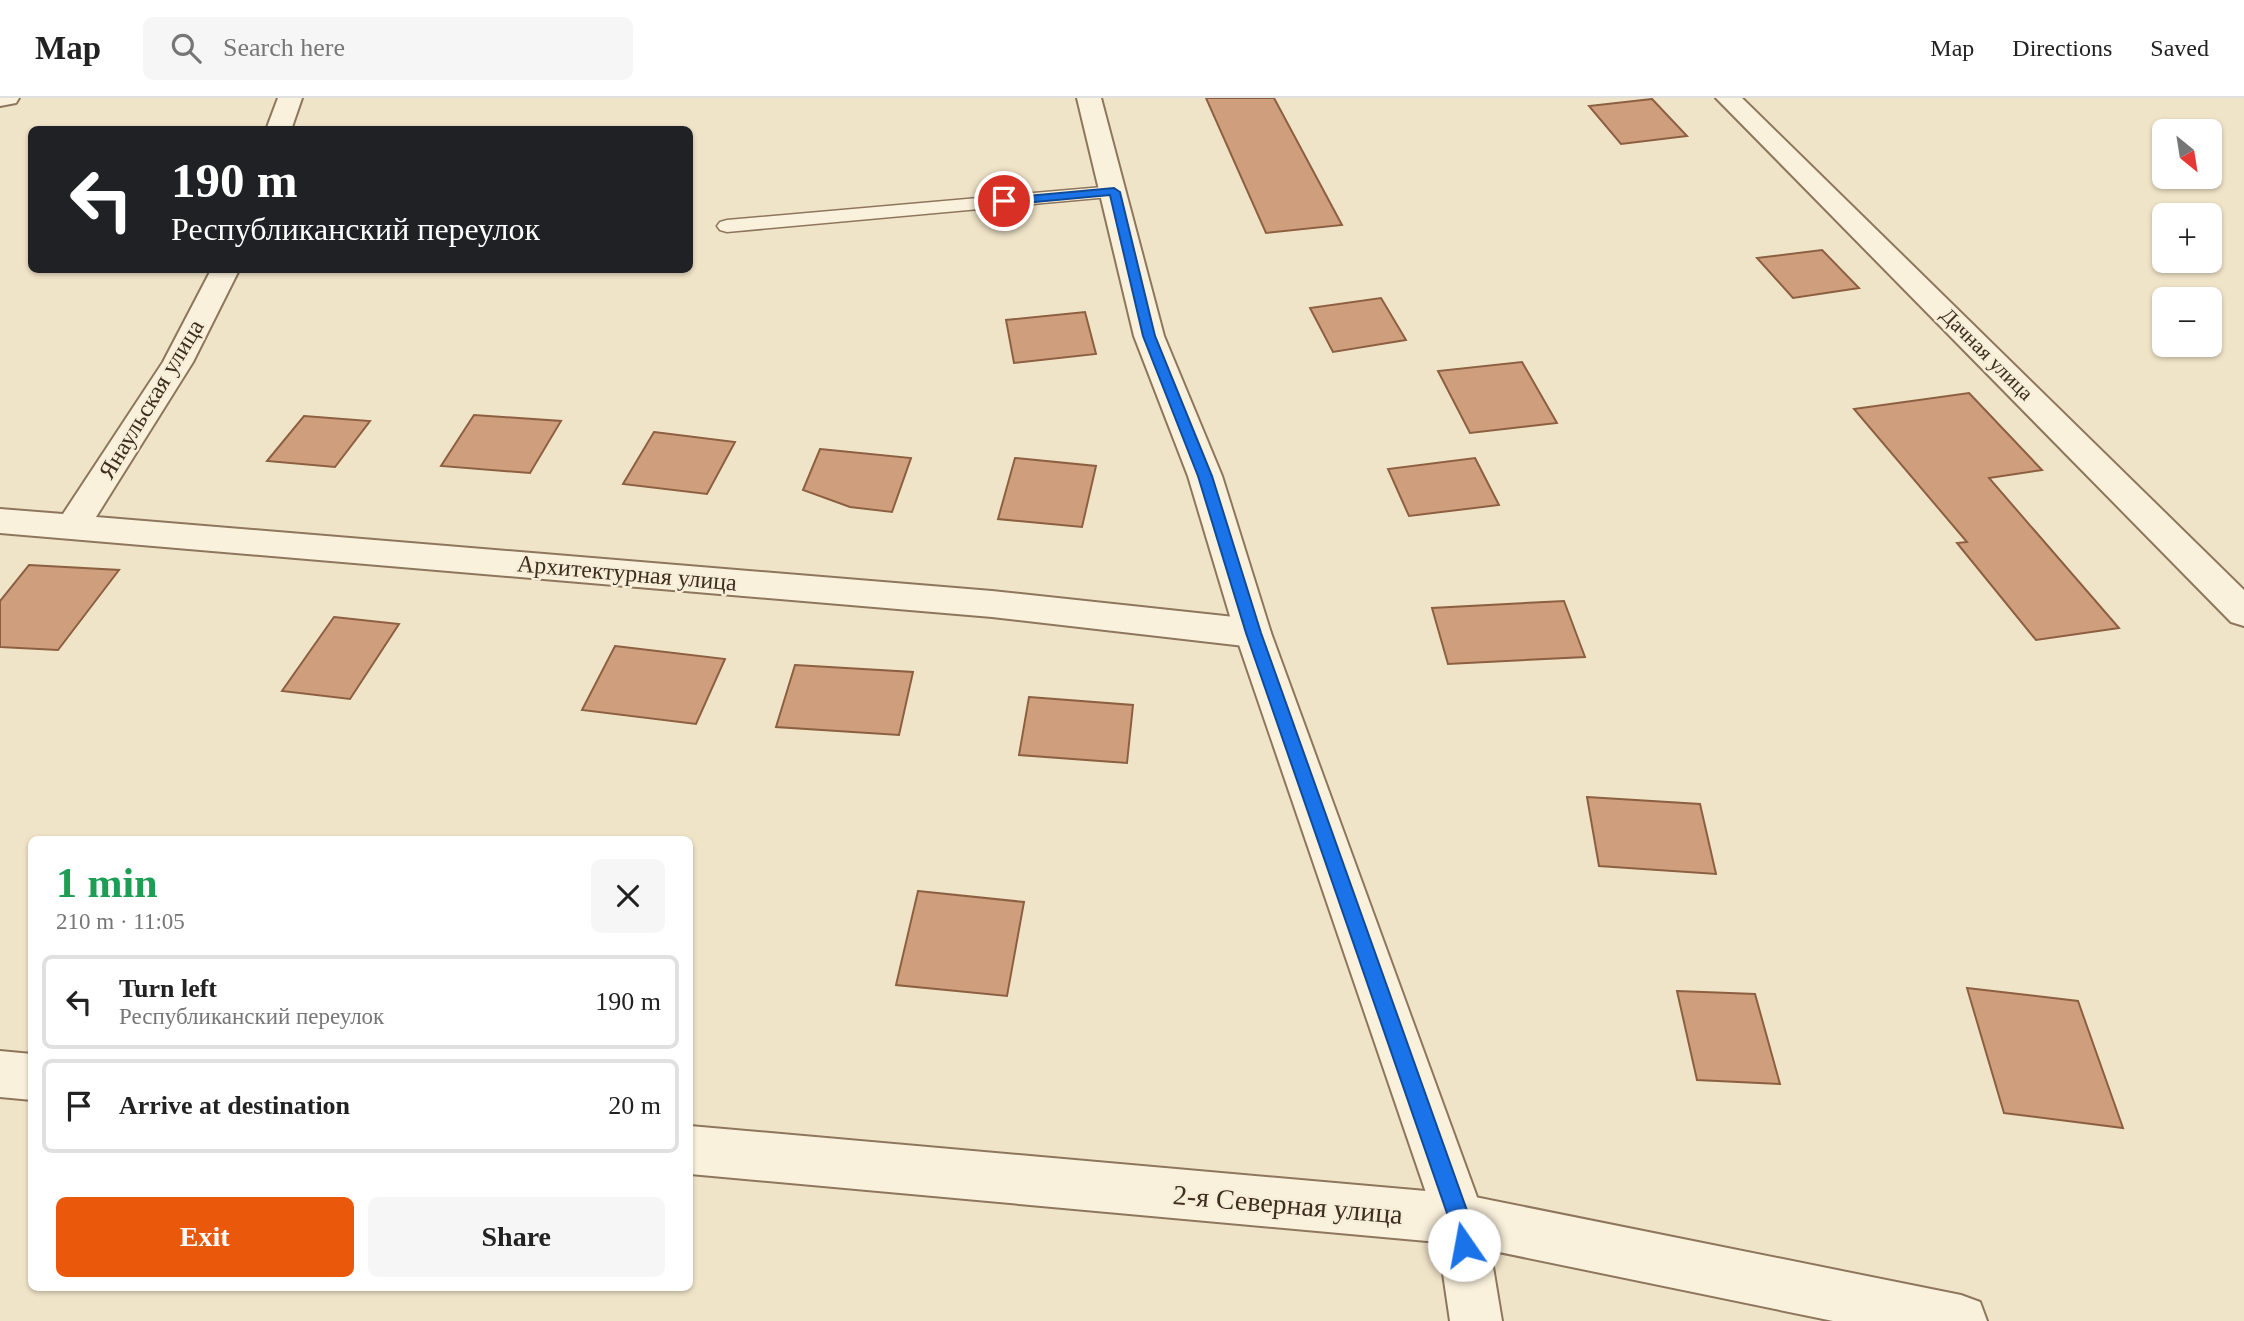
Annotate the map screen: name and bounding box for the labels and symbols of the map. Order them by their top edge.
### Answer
north arrow [2152,119,2222,189]
pin [974,171,1034,231]
street label: Дачная улица [1936,303,2039,406]
street label: Янаульская улица [93,314,209,483]
street label: Архитектурная улица [516,550,738,596]
street label: 2-я Северная улица [1172,1179,1405,1230]
position arrow [1427,1208,1501,1282]

